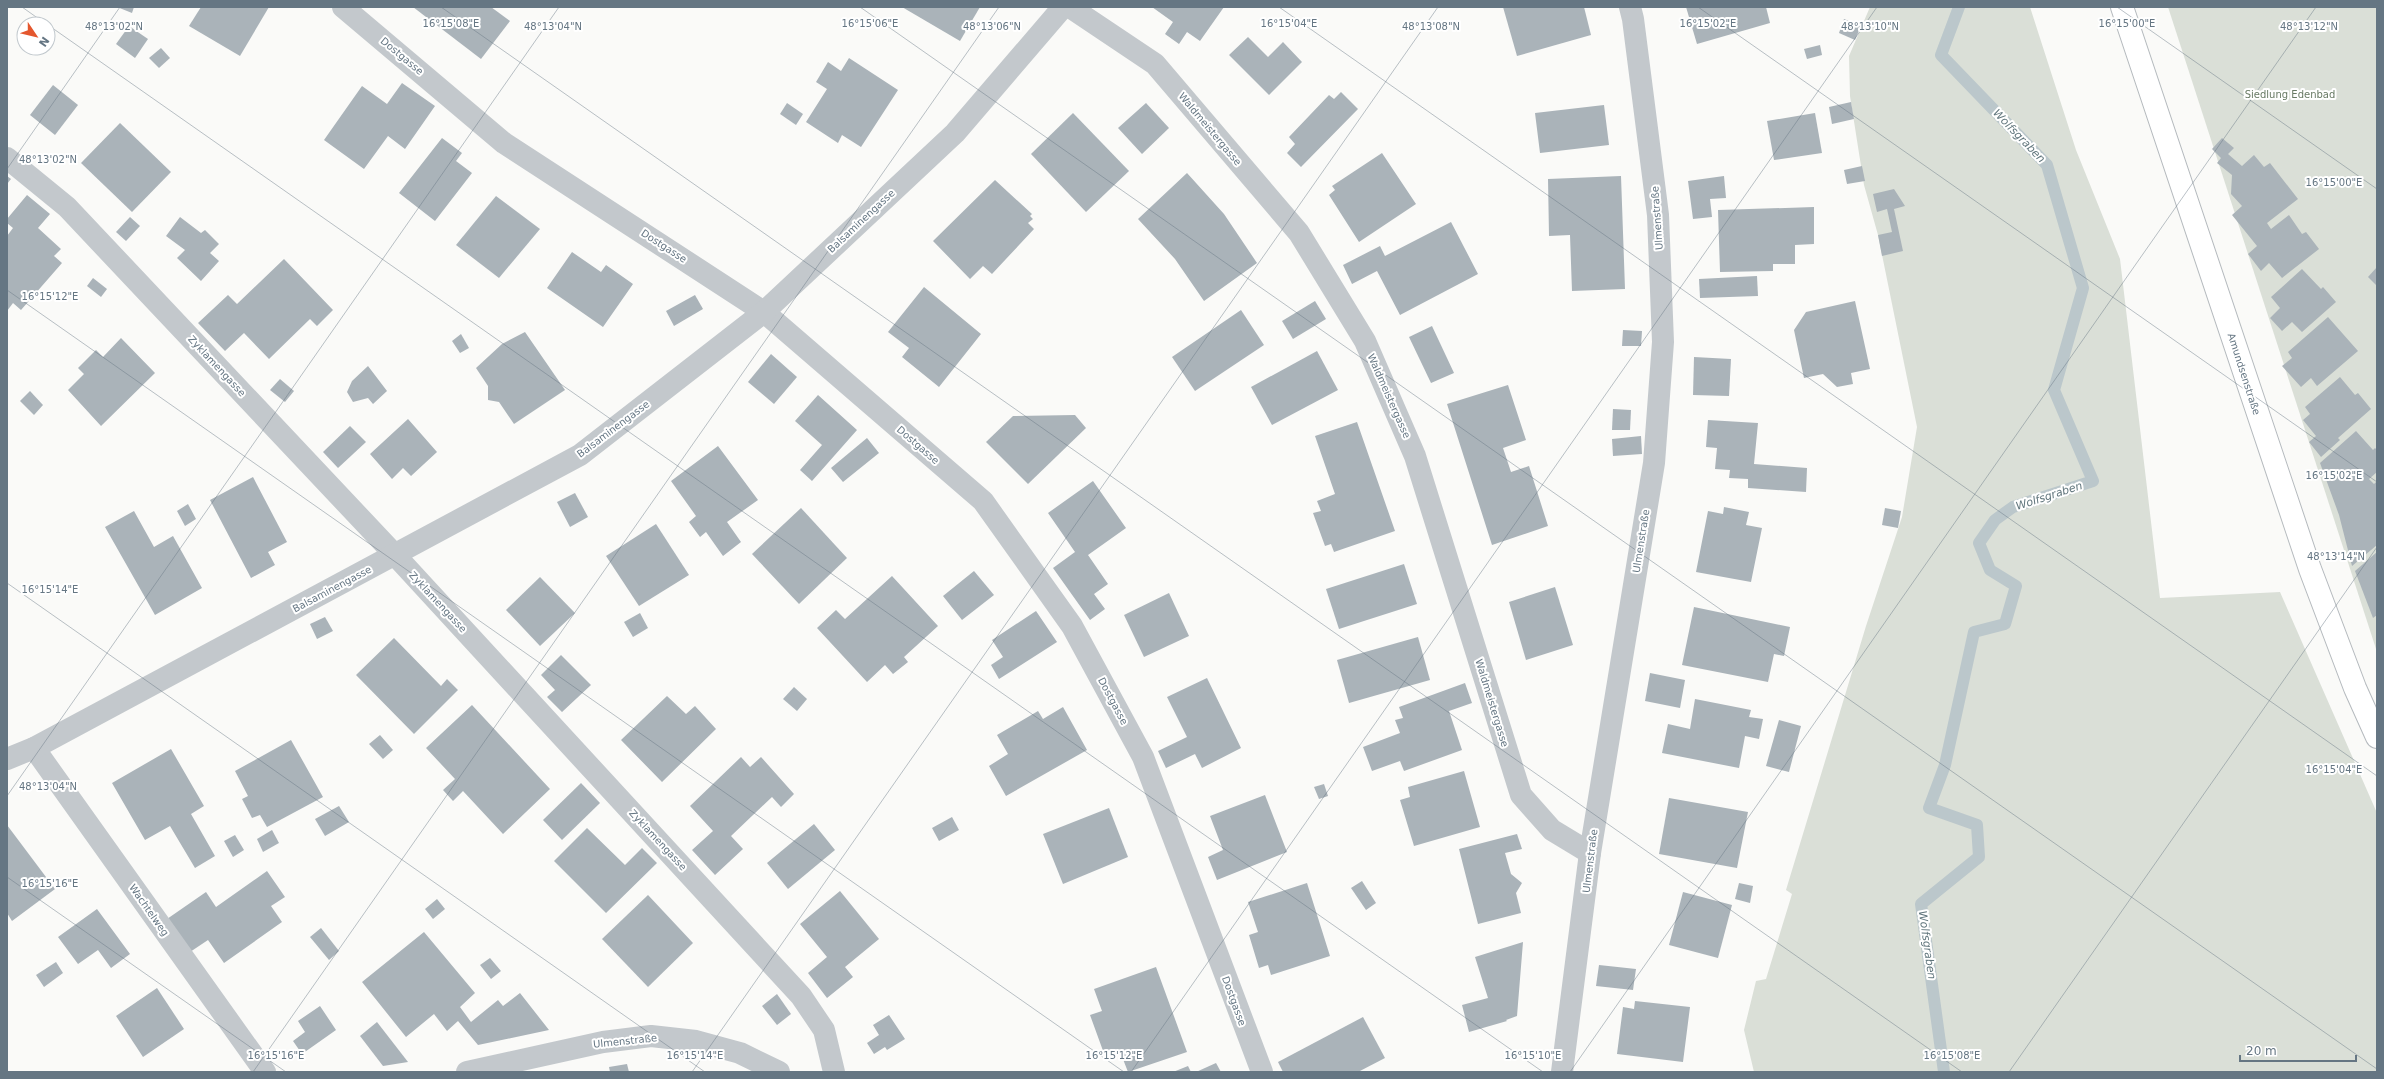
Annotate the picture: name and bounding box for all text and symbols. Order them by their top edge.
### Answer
north arrow [16,16,56,56]
text: 16°15'08"E [423,18,479,29]
text: 16°15'06"E [842,18,898,29]
text: 16°15'04"E [1261,18,1317,29]
text: 16°15'02"E [1680,18,1736,29]
text: 16°15'00"E [2099,18,2155,29]
text: 48°13'02"N [85,21,143,32]
text: 48°13'04"N [524,21,582,32]
text: 48°13'06"N [963,21,1021,32]
text: 48°13'08"N [1402,21,1460,32]
text: 48°13'10"N [1841,21,1899,32]
text: 48°13'12"N [2280,21,2338,32]
text: N [36,34,52,49]
street label: Dostgasse [379,35,425,77]
park label: Siedlung Edenbad [2245,89,2335,100]
street label: Waldmeistergasse [1176,90,1244,168]
water label: Wolfsgraben [1990,107,2048,165]
text: 48°13'02"N [19,154,77,165]
text: 16°15'00"E [2306,177,2362,188]
street label: Ulmenstraße [1649,186,1665,250]
street label: Balsaminengasse [825,187,897,255]
street label: Dostgasse [639,227,689,265]
text: 16°15'12"E [22,291,78,302]
street label: Amundsenstraße [2226,332,2262,416]
street label: Zyklamengasse [186,333,248,399]
street label: Waldmeistergasse [1365,352,1413,440]
street label: Balsaminengasse [575,398,651,460]
street label: Dostgasse [895,424,941,466]
text: 16°15'02"E [2306,470,2362,481]
water label: Wolfsgraben [2014,479,2084,513]
street label: Ulmenstraße [1631,508,1651,574]
text: 48°13'14"N [2307,551,2365,562]
street label: Balsaminengasse [291,564,373,614]
street label: Zyklamengasse [407,569,469,635]
text: 16°15'14"E [22,584,78,595]
street label: Waldmeistergasse [1473,658,1511,748]
street label: Dostgasse [1096,675,1130,727]
text: 16°15'04"E [2306,764,2362,775]
text: 48°13'04"N [19,781,77,792]
street label: Zyklamengasse [627,807,689,873]
street label: Ulmenstraße [1581,828,1599,894]
text: 16°15'16"E [22,878,78,889]
street label: Wachtelweg [127,882,171,938]
water label: Wolfsgraben [1916,910,1938,980]
street label: Dostgasse [1220,975,1248,1027]
street label: Ulmenstraße [593,1032,657,1050]
scale bar [2240,1037,2356,1063]
text: 20 m [2246,1044,2277,1058]
text: 16°15'16"E [248,1050,304,1061]
text: 16°15'14"E [667,1050,723,1061]
text: 16°15'12"E [1086,1050,1142,1061]
text: 16°15'10"E [1505,1050,1561,1061]
text: 16°15'08"E [1924,1050,1980,1061]

